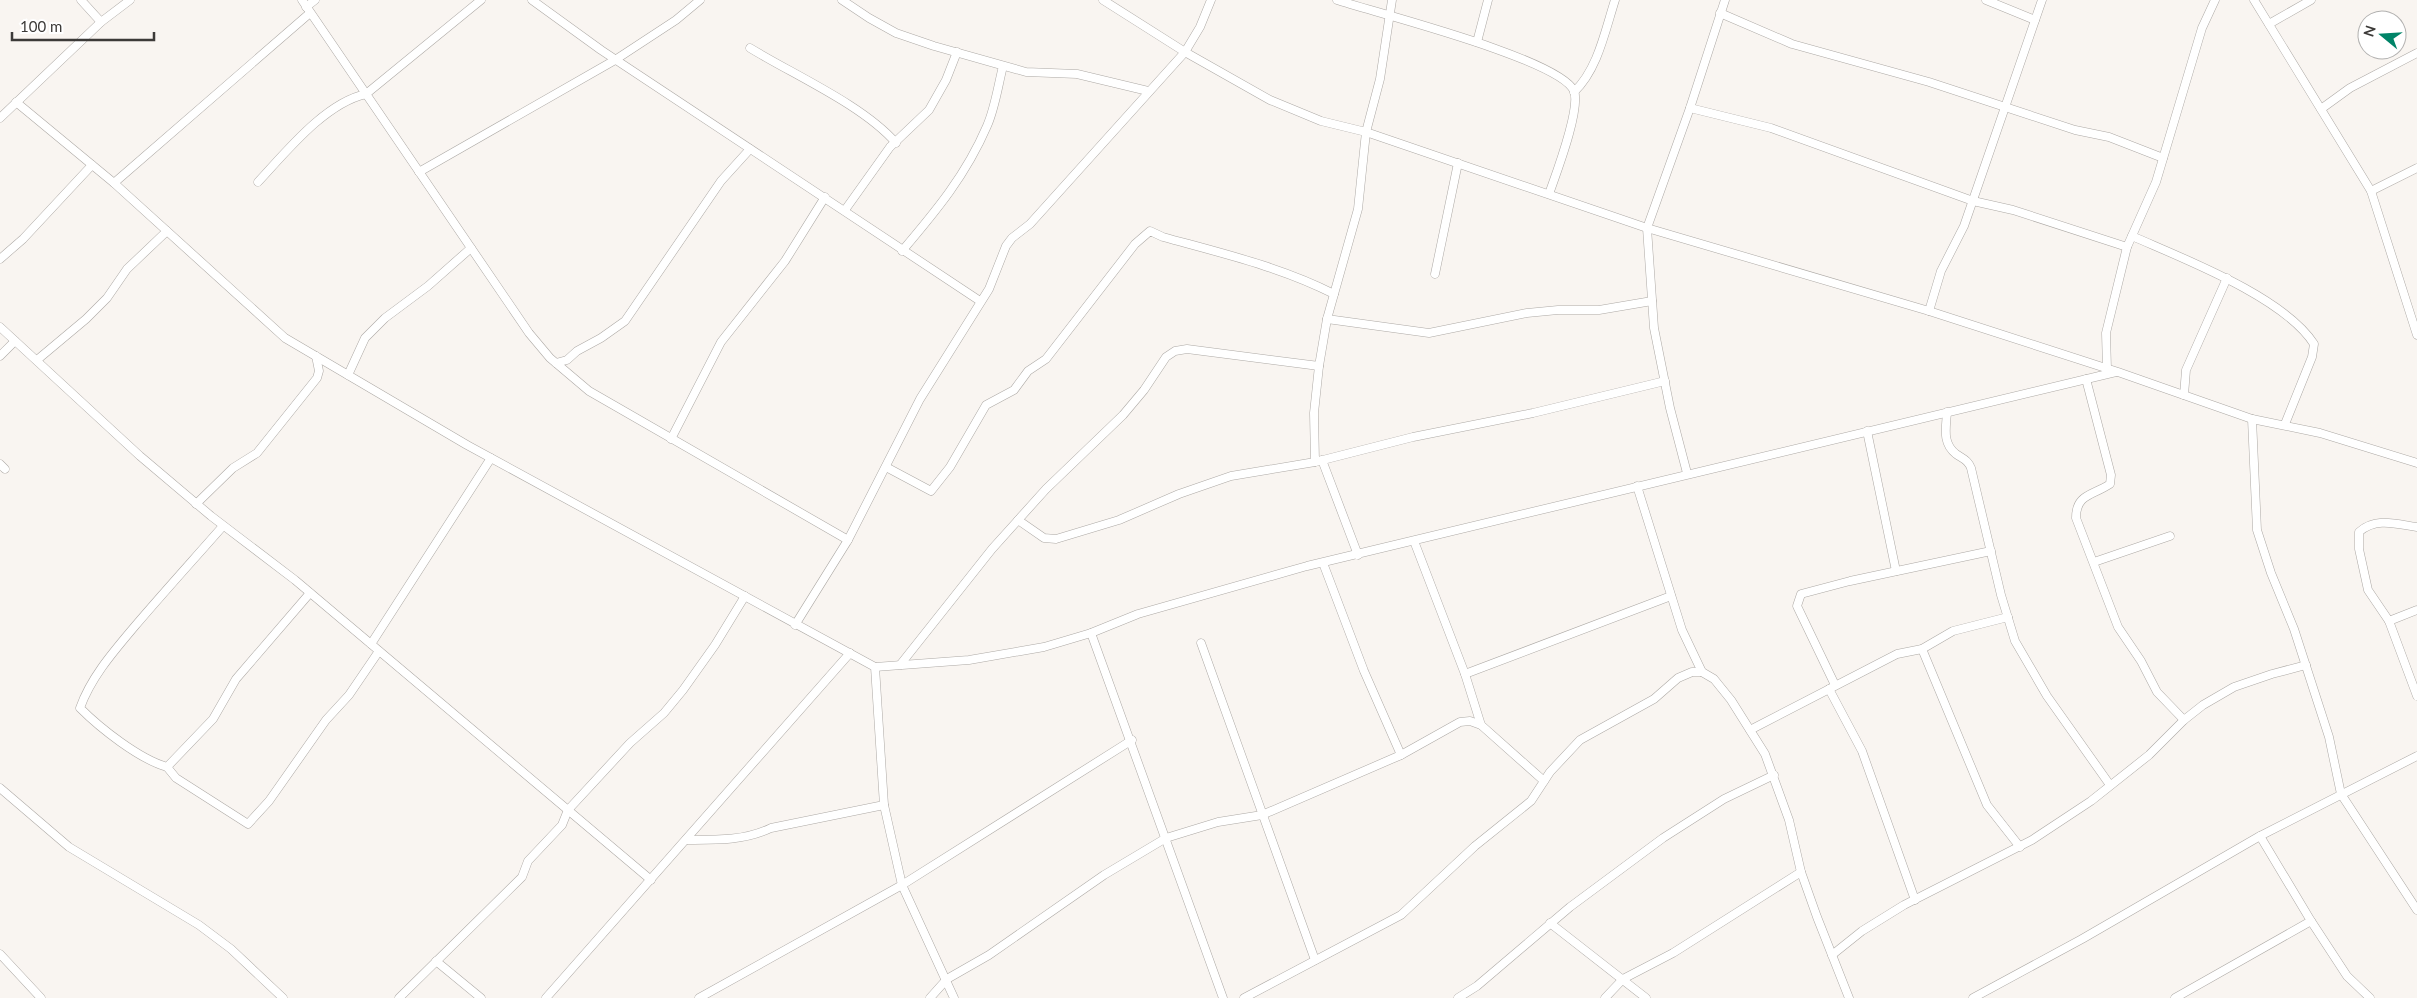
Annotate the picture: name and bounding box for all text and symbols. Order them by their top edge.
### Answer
scale bar [12,10,155,42]
north arrow [2357,10,2407,60]
text: 100 m [20,17,62,35]
text: N [2359,23,2379,39]

